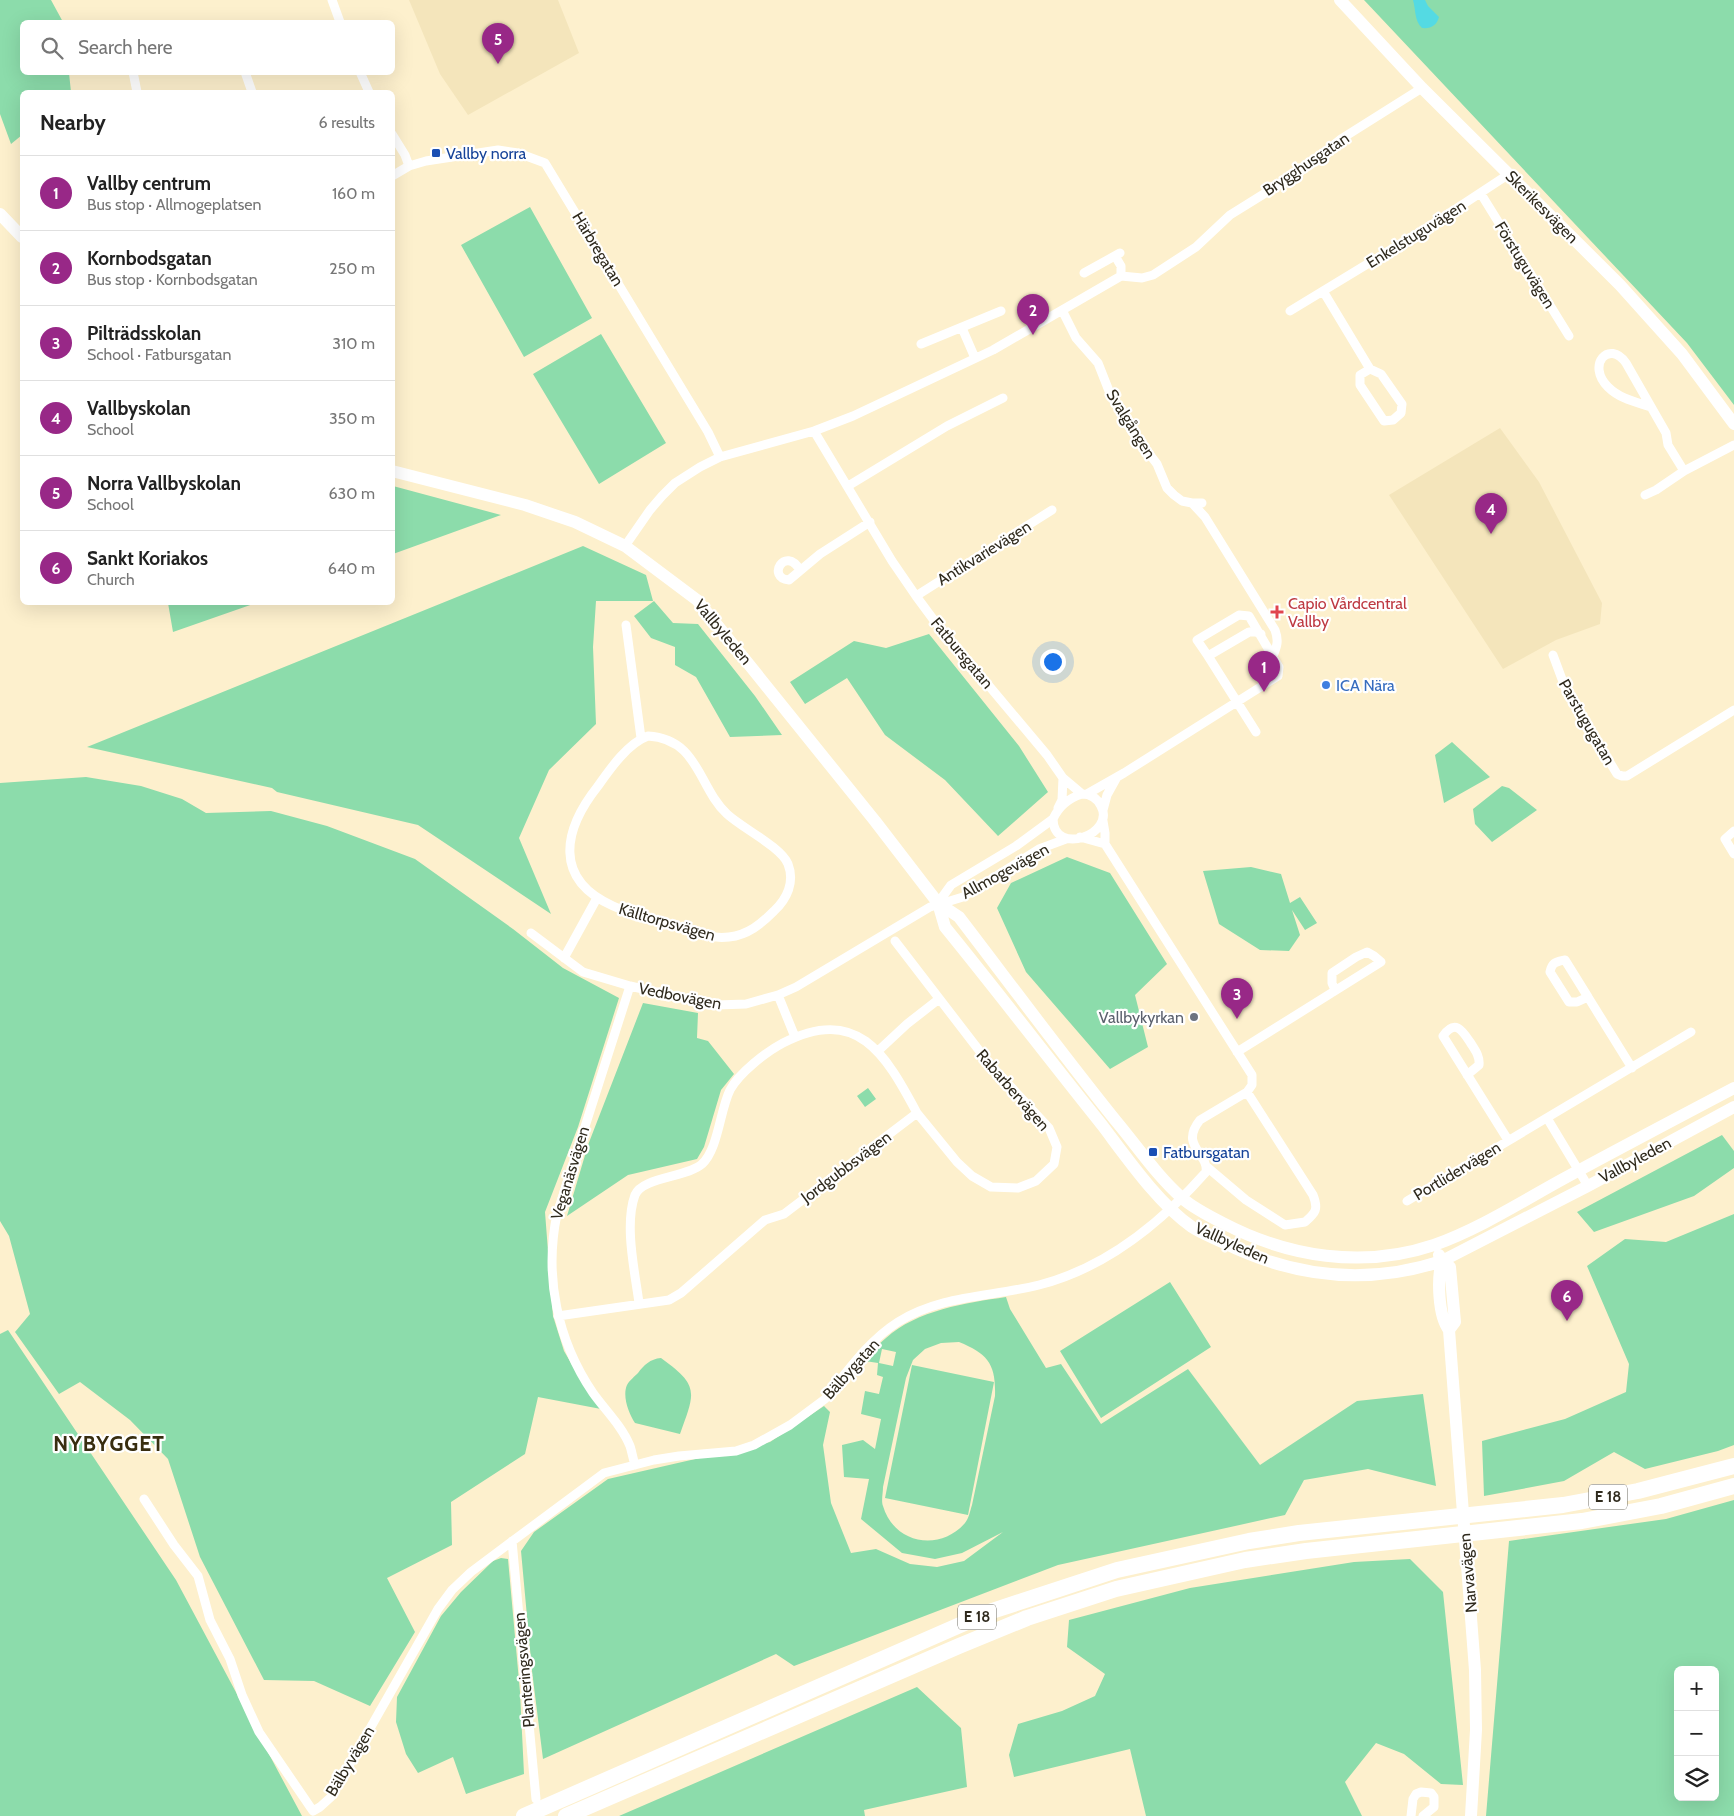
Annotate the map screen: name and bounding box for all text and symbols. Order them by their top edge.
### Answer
search box [20,20,395,75]
pin: 5 [482,23,514,64]
icon: search [38,34,66,62]
text: Search here [78,36,172,59]
text: Nearby [40,110,106,135]
text: 6 results [319,113,375,132]
street label: Brygghusgatan [1259,128,1353,200]
place label: Vallby norra [446,144,526,163]
marker: Vallby norra [430,147,442,159]
street label: Skerikesvägen [1502,167,1582,247]
text: Vallby centrum [87,172,211,195]
text: 1 [53,184,59,203]
text: 160 m [332,184,375,203]
text: Bus stop · Allmogeplatsen [87,195,261,214]
street label: Enkelstuguvägen [1363,196,1469,272]
street label: Härbregatan [568,208,628,290]
street label: Förstuguvägen [1491,218,1559,312]
text: Kornbodsgatan [87,247,212,270]
text: 2 [52,259,60,278]
text: 250 m [329,259,375,278]
text: Bus stop · Kornbodsgatan [87,270,258,289]
pin: 2 [1017,294,1049,335]
text: Pilträdsskolan [87,322,201,345]
text: 3 [52,334,60,353]
text: 310 m [332,334,375,353]
text: School · Fatbursgatan [87,345,231,364]
street label: Svalgången [1102,386,1160,462]
text: Vallbyskolan [87,397,191,420]
text: 4 [51,409,61,428]
text: 350 m [329,409,375,428]
text: School [87,420,134,439]
text: Norra Vallbyskolan [87,472,241,495]
text: 5 [52,484,60,503]
text: 630 m [328,484,375,503]
pin: 4 [1475,493,1507,534]
text: School [87,495,134,514]
street label: Antikvarievägen [934,517,1035,589]
text: Sankt Koriakos [87,547,208,570]
text: 6 [52,559,61,578]
text: 640 m [328,559,375,578]
text: Church [87,570,135,589]
place label: Capio Vårdcentral Vallby [1288,594,1407,631]
street label: Vallbyleden [690,596,756,668]
marker: Capio Vårdcentral Vallby [1270,605,1284,619]
street label: Fatbursgatan [927,614,997,692]
your location [1040,649,1066,675]
pin: 1 [1248,651,1280,692]
place label: ICA Nära [1336,676,1395,695]
street label: Parstugugatan [1555,676,1619,768]
marker: ICA Nära [1320,679,1332,691]
street label: Allmogevägen [958,839,1052,903]
street label: Källtorpsvägen [617,899,717,945]
pin: 3 [1221,978,1253,1019]
street label: Vedbovägen [637,979,723,1013]
place label: Vallbykyrkan [1099,1008,1184,1027]
marker: Vallbykyrkan [1188,1011,1200,1023]
street label: Rabarbervägen [973,1045,1054,1135]
street label: Veganäsvägen [547,1124,593,1222]
street label: Jordgubbsvägen [796,1127,895,1208]
street label: Vallbyleden [1596,1133,1674,1187]
street label: Portlidervägen [1410,1138,1504,1204]
place label: Fatbursgatan [1163,1143,1250,1162]
marker: Fatbursgatan [1147,1146,1159,1158]
street label: Vallbyleden [1192,1218,1272,1268]
pin: 6 [1551,1280,1583,1321]
street label: Bälbygatan [819,1335,883,1403]
district label: NYBYGGET [53,1431,165,1456]
road number: E 18 [1589,1484,1627,1510]
street label: Narvavägen [1455,1532,1481,1613]
road number: E 18 [958,1604,996,1630]
street label: Planteringsvägen [510,1612,538,1728]
map controls [1674,1666,1719,1801]
button: + [1674,1666,1719,1711]
button: − [1674,1711,1719,1756]
street label: Bälbyvägen [322,1722,378,1799]
button: layers [1674,1756,1719,1801]

